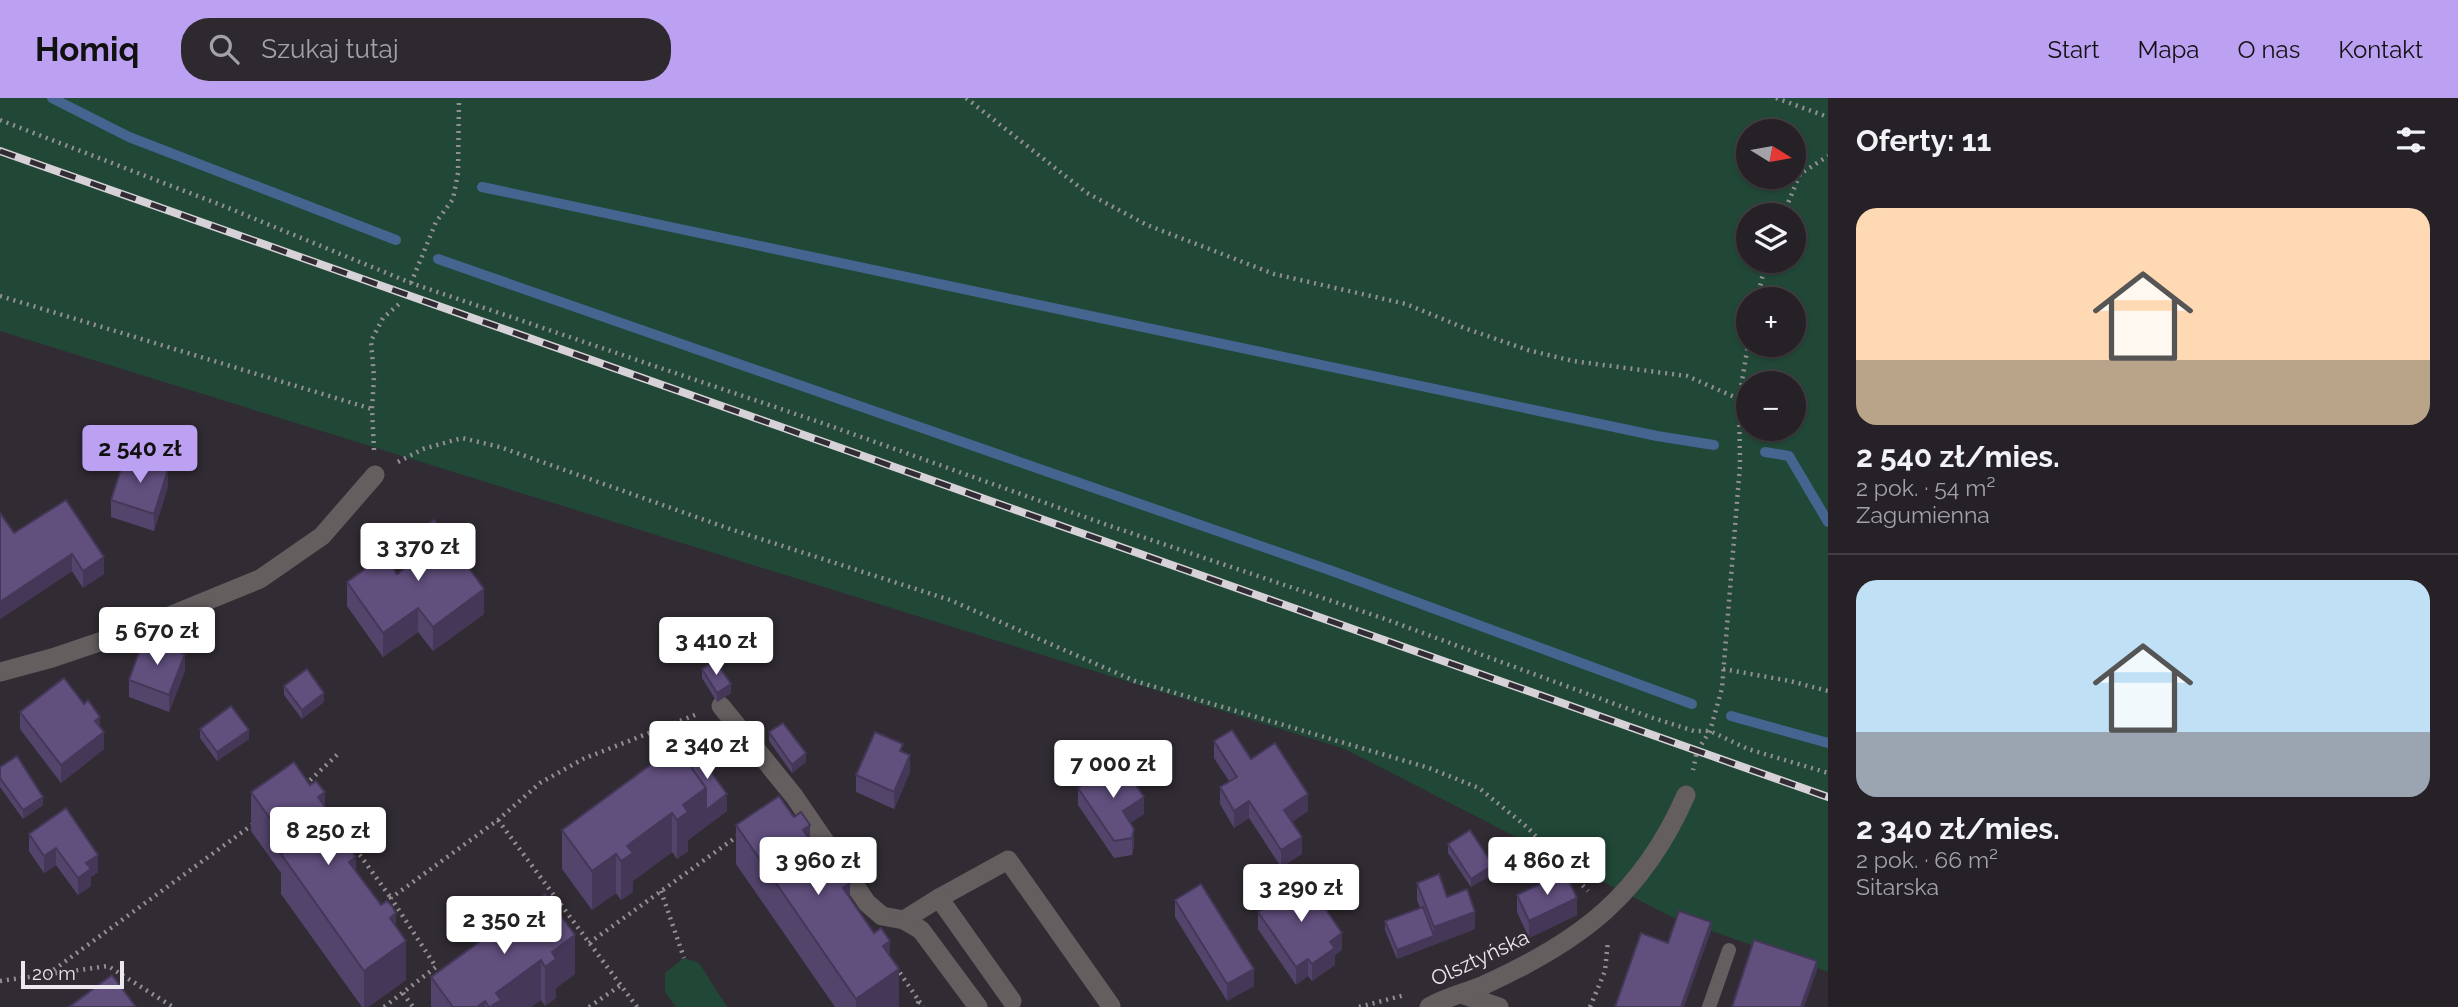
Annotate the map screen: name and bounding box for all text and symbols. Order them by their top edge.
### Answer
search box [181,18,671,81]
text: Homiq [35,30,139,69]
icon: search [205,30,243,68]
text: Szukaj tutaj [261,34,399,64]
text: Start [2048,35,2100,64]
text: Mapa [2138,35,2199,64]
text: O nas [2237,35,2300,64]
text: Kontakt [2338,35,2423,64]
north arrow [1736,119,1806,189]
map controls [1736,119,1806,441]
icon: filters [2392,121,2430,159]
text: Oferty: 11 [1856,123,1991,158]
button: layers [1736,203,1806,273]
icon: home [2080,253,2206,379]
button: + [1736,287,1806,357]
button: − [1736,371,1806,441]
pin: 2 540 zł [68,426,212,485]
text: 2 540 zł [98,434,182,461]
text: 2 540 zł/mies. [1856,439,2060,474]
text: 2 pok. · 54 m² [1856,474,1995,501]
text: Zagumienna [1856,501,1990,528]
pin: 3 370 zł [346,524,490,583]
text: 3 370 zł [377,532,459,559]
pin: 5 670 zł [85,608,229,667]
text: 5 670 zł [115,616,199,643]
pin: 3 410 zł [644,618,788,677]
icon: home [2080,625,2206,751]
text: 3 410 zł [675,626,757,653]
pin: 2 340 zł [635,722,779,781]
text: 2 340 zł [665,730,749,757]
pin: 7 000 zł [1041,740,1185,800]
text: 7 000 zł [1070,749,1156,776]
pin: 8 250 zł [256,808,400,867]
text: 2 340 zł/mies. [1856,811,2060,846]
text: 8 250 zł [286,816,370,843]
pin: 3 960 zł [746,838,890,897]
pin: 4 860 zł [1475,838,1619,897]
text: 3 960 zł [776,846,860,873]
text: 4 860 zł [1504,846,1590,873]
text: 2 pok. · 66 m² [1856,846,1998,873]
pin: 3 290 zł [1229,864,1373,924]
text: 3 290 zł [1259,873,1343,900]
text: Sitarska [1856,873,1939,900]
pin: 2 350 zł [432,896,576,956]
text: 2 350 zł [463,905,545,932]
street label: Olsztyńska [1427,924,1533,991]
scale bar [21,958,124,990]
text: 20 m [32,962,76,984]

